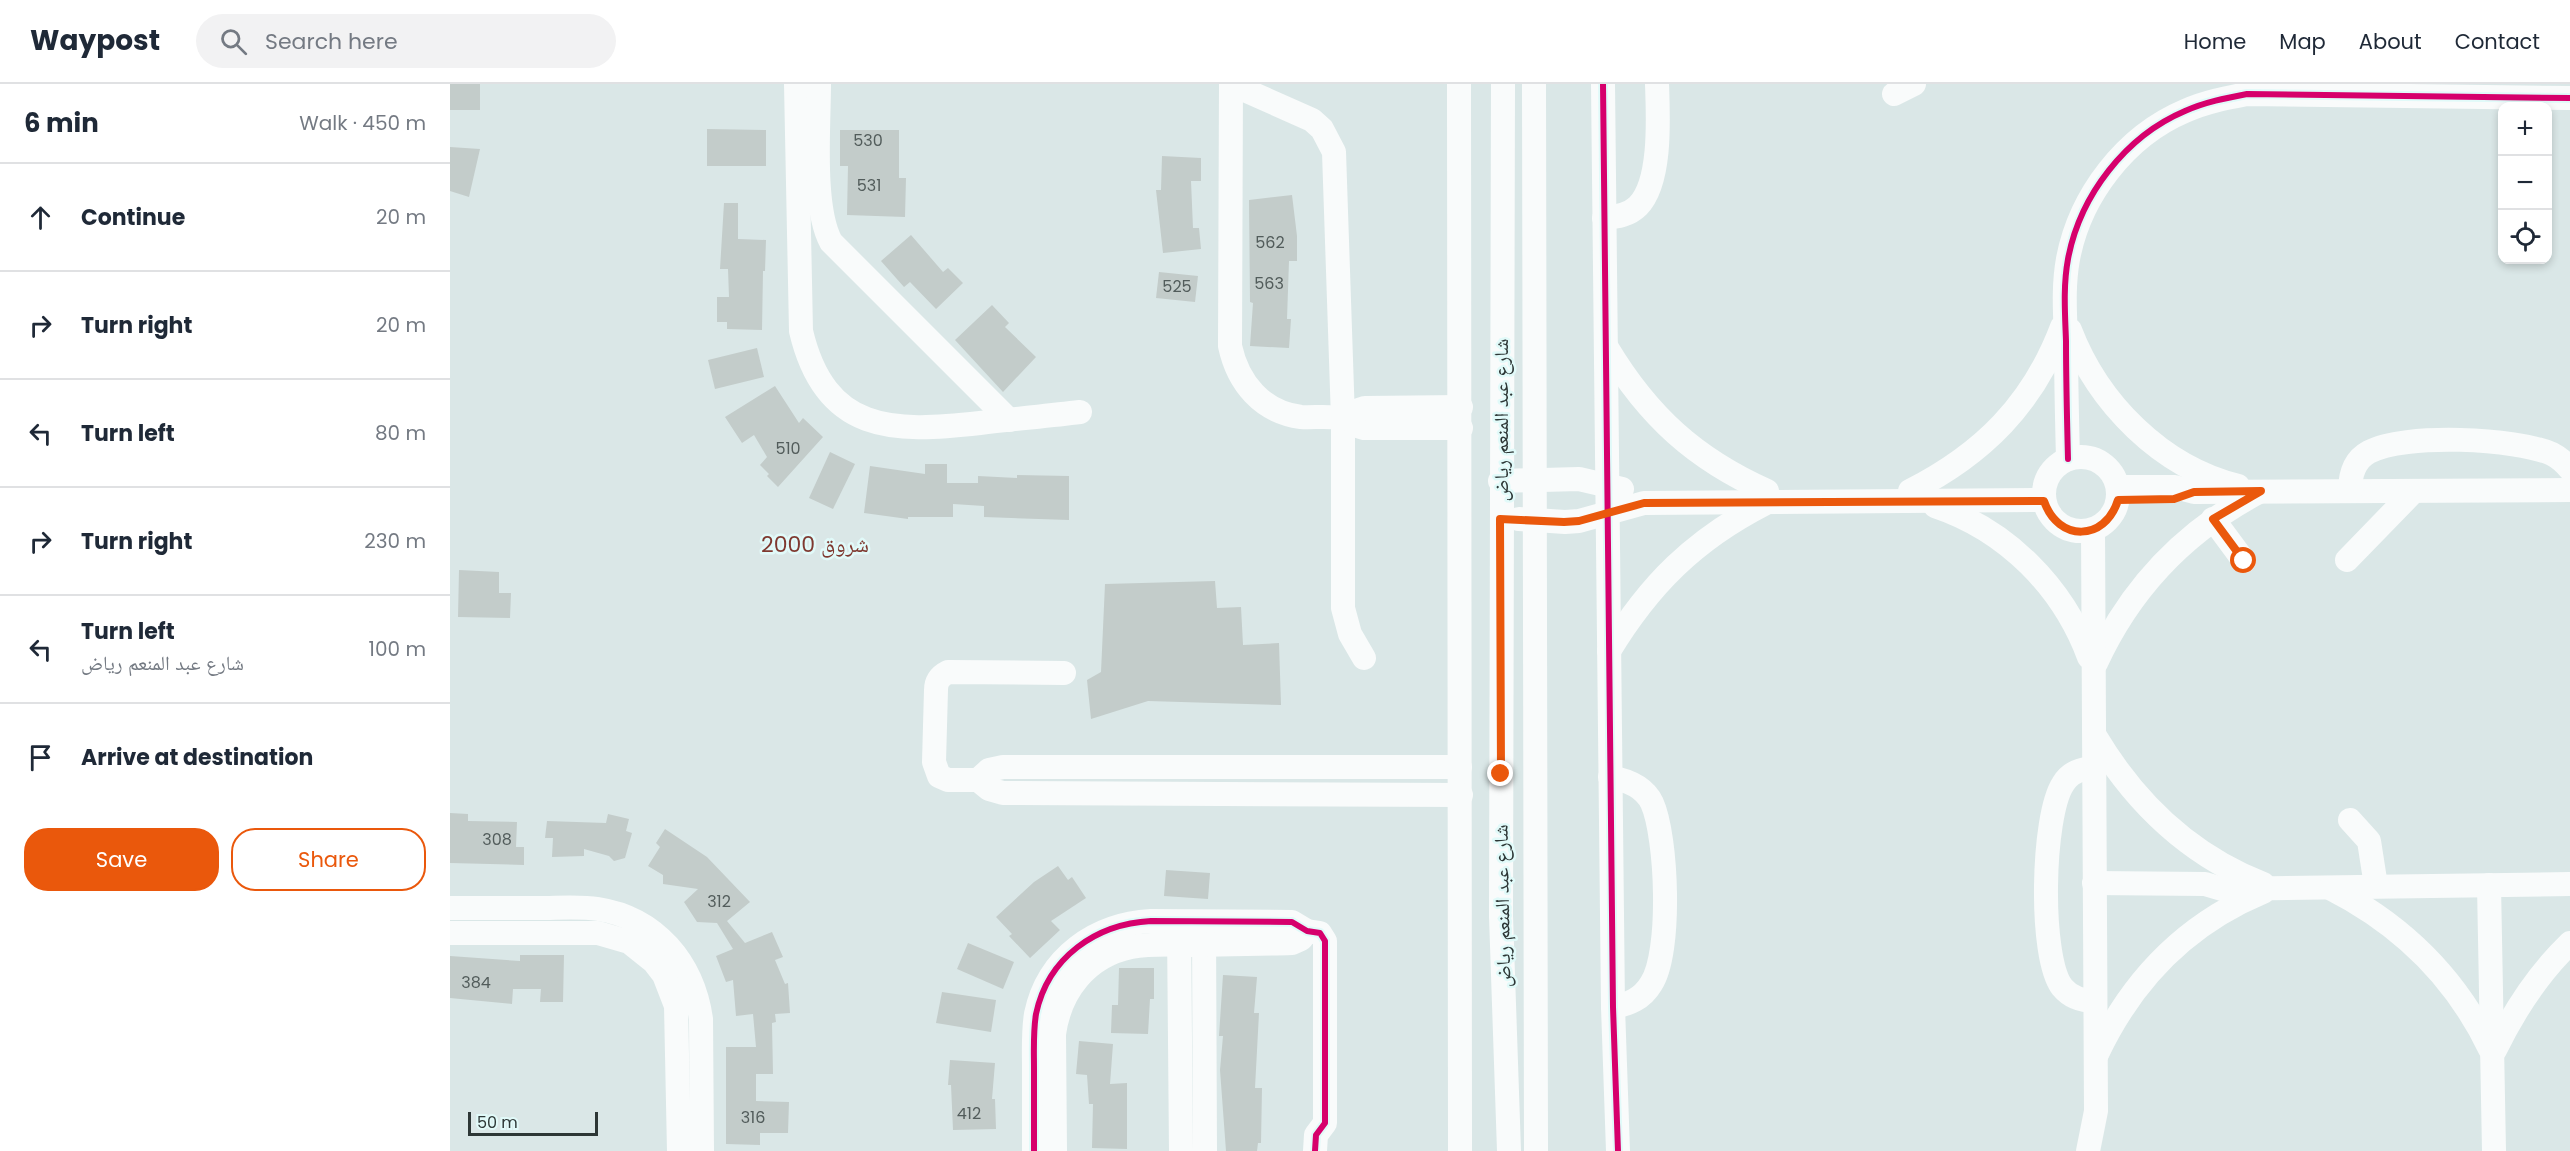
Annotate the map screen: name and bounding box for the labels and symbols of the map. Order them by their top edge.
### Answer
house number: 530 [853,129,883,152]
house number: 531 [857,174,881,197]
house number: 562 [1255,231,1285,254]
house number: 563 [1254,272,1284,295]
house number: 525 [1162,275,1192,298]
street label: شارع عبد المنعم رياض [1487,339,1515,501]
house number: 510 [775,437,801,460]
district label: شروق 2000 [761,529,869,560]
route start [2230,547,2256,573]
route end [1487,760,1513,786]
street label: شارع عبد المنعم رياض [1487,824,1517,988]
house number: 308 [482,828,512,851]
house number: 312 [707,890,731,913]
house number: 384 [461,971,491,994]
house number: 412 [957,1102,981,1125]
house number: 316 [741,1106,765,1129]
scale bar [468,1109,598,1136]

